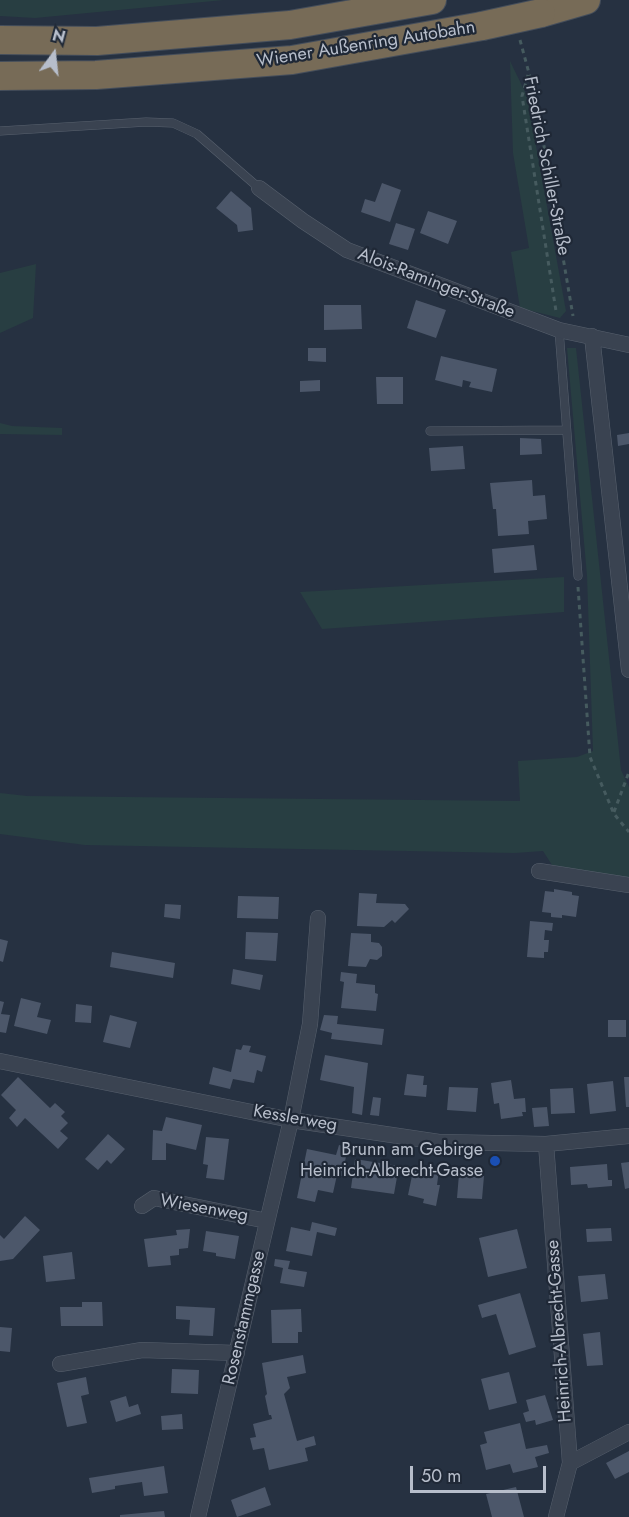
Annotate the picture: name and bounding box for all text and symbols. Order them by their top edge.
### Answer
street label: Wiener Außenring Autobahn [255,17,477,73]
text: N [50,23,68,49]
north arrow [24,24,84,84]
street label: Friedrich Schiller-Straße [518,75,574,257]
street label: Alois-Raminger-Straße [354,244,518,324]
street label: Kesslerweg [251,1101,339,1137]
place label: Brunn am Gebirge Heinrich-Albrecht-Gasse [300,1140,483,1182]
marker: Brunn am Gebirge Heinrich-Albrecht-Gasse [488,1154,502,1168]
street label: Wiesenweg [158,1191,250,1227]
street label: Heinrich-Albrecht-Gasse [543,1239,577,1423]
street label: Rosenstammgasse [219,1249,271,1387]
scale bar [413,1454,550,1492]
text: 50 m [421,1463,461,1489]

